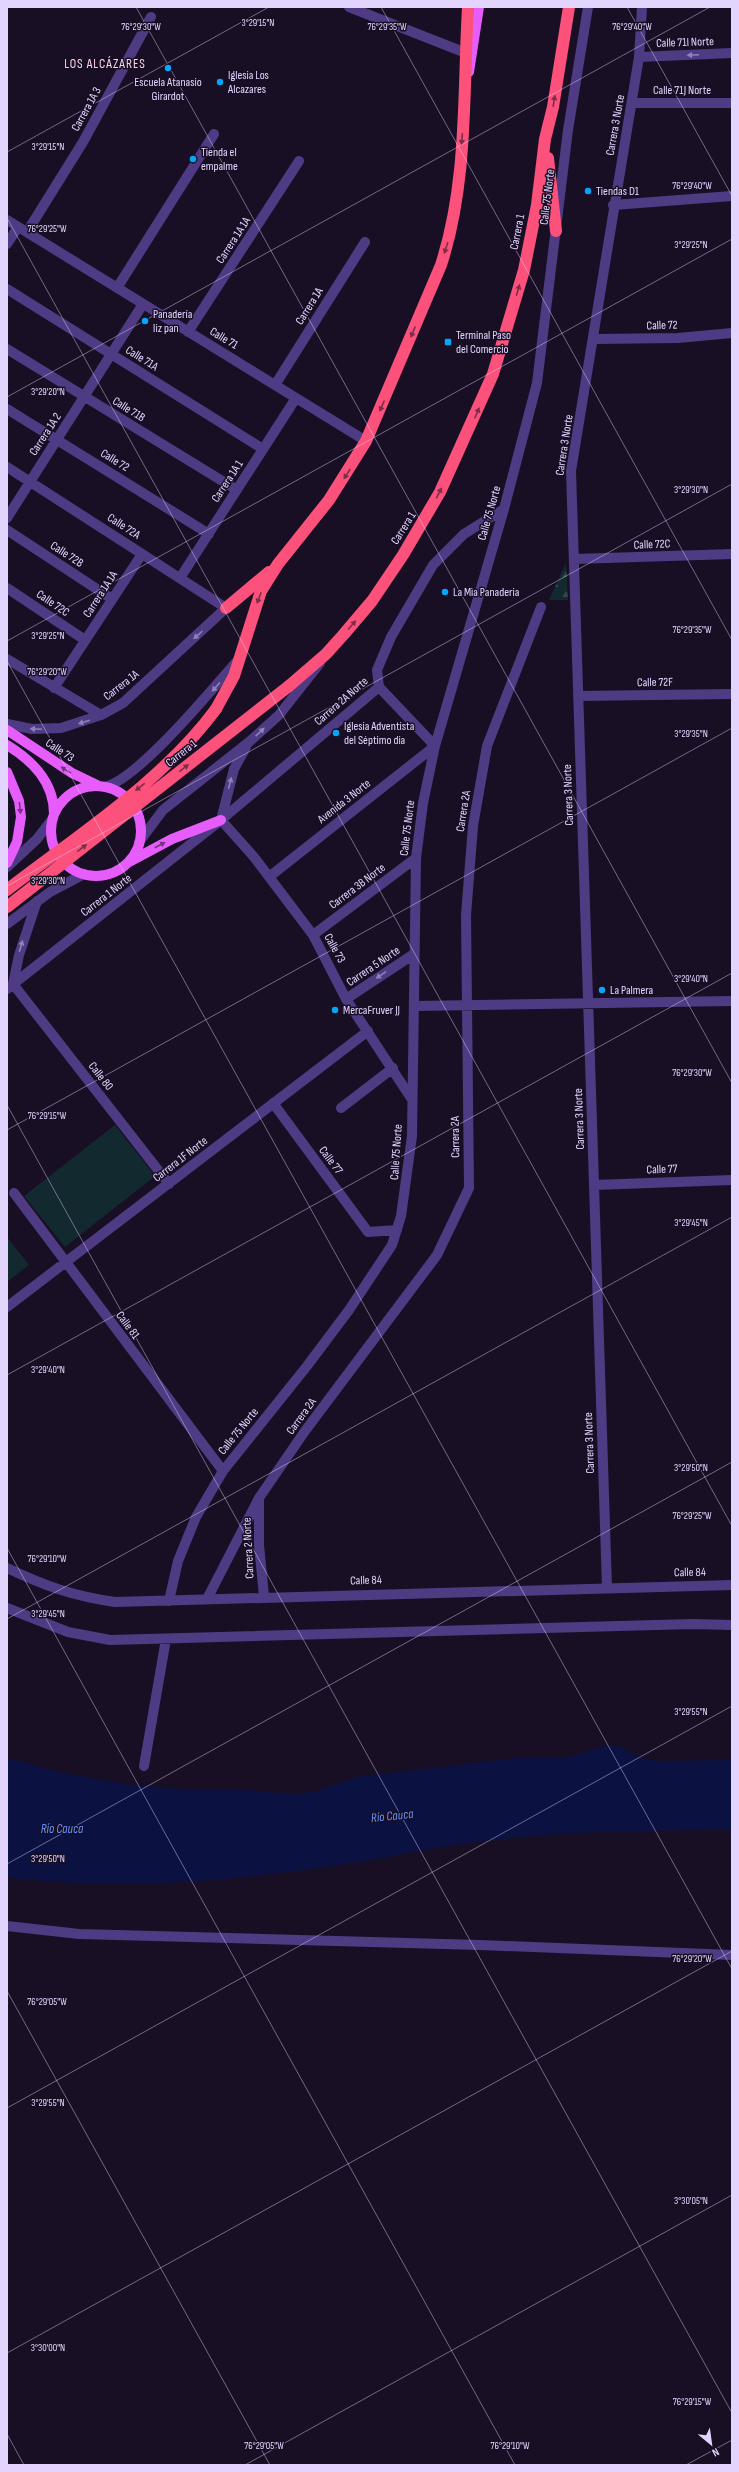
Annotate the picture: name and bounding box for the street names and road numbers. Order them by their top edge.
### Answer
street label: Calle 71I Norte [656,34,714,51]
street label: Calle 71J Norte [653,83,711,98]
street label: Carrera 1A 3 [68,85,105,134]
street label: Carrera 3 Norte [603,93,628,157]
street label: Calle 75 Norte [537,168,558,226]
street label: Carrera 1 [507,212,528,251]
street label: Carrera 1A 1A [213,213,254,266]
street label: Carrera 1A [292,284,327,328]
street label: Calle 72 [646,317,678,334]
street label: Calle 71 [207,324,241,353]
street label: Calle 71A [123,343,162,375]
street label: Calle 71B [110,394,148,425]
street label: Carrera 1A 2 [26,410,65,458]
street label: Carrera 3 Norte [552,413,577,477]
street label: Calle 72 [98,446,132,475]
street label: Carrera 1A 1 [208,457,247,505]
street label: Calle 75 Norte [475,484,504,542]
street label: Carrera 1 [388,508,420,547]
street label: Calle 72A [104,510,144,543]
street label: Calle 72C [633,536,671,553]
street label: Calle 72B [47,538,86,571]
street label: Carrera 1A 1A [80,567,121,620]
street label: Calle 72C [33,587,72,620]
street label: Carrera 1A [101,666,143,704]
street label: Carrera 2A Norte [311,674,372,729]
street label: Calle 72F [637,675,673,690]
street label: Calle 73 [43,736,77,765]
street label: Carrera 1 [163,736,201,770]
street label: Carrera 3 Norte [560,764,577,826]
street label: Avenida 3 Norte [314,776,374,827]
street label: Carrera 2A [453,789,474,833]
street label: Calle 75 Norte [397,799,418,857]
street label: Carrera 3B Norte [326,860,389,913]
street label: Carrera 1 Norte [78,871,135,920]
street label: Calle 73 [320,931,349,966]
street label: Carrera 5 Norte [344,943,403,990]
street label: Calle 80 [85,1059,116,1094]
street label: Carrera 3 Norte [571,1088,588,1150]
street label: Carrera 2A [448,1115,463,1158]
street label: Calle 75 Norte [387,1123,406,1181]
street label: Carrera 1F Norte [150,1133,211,1185]
street label: Calle 77 [315,1143,346,1177]
street label: Calle 77 [646,1161,678,1178]
street label: Calle 81 [112,1308,143,1343]
street label: Carrera 2A [283,1394,320,1438]
street label: Calle 75 Norte [215,1405,262,1458]
street label: Carrera 3 Norte [581,1412,598,1474]
street label: Carrera 2 Norte [239,1517,258,1579]
street label: Calle 84 [674,1565,706,1580]
street label: Calle 84 [350,1572,382,1589]

